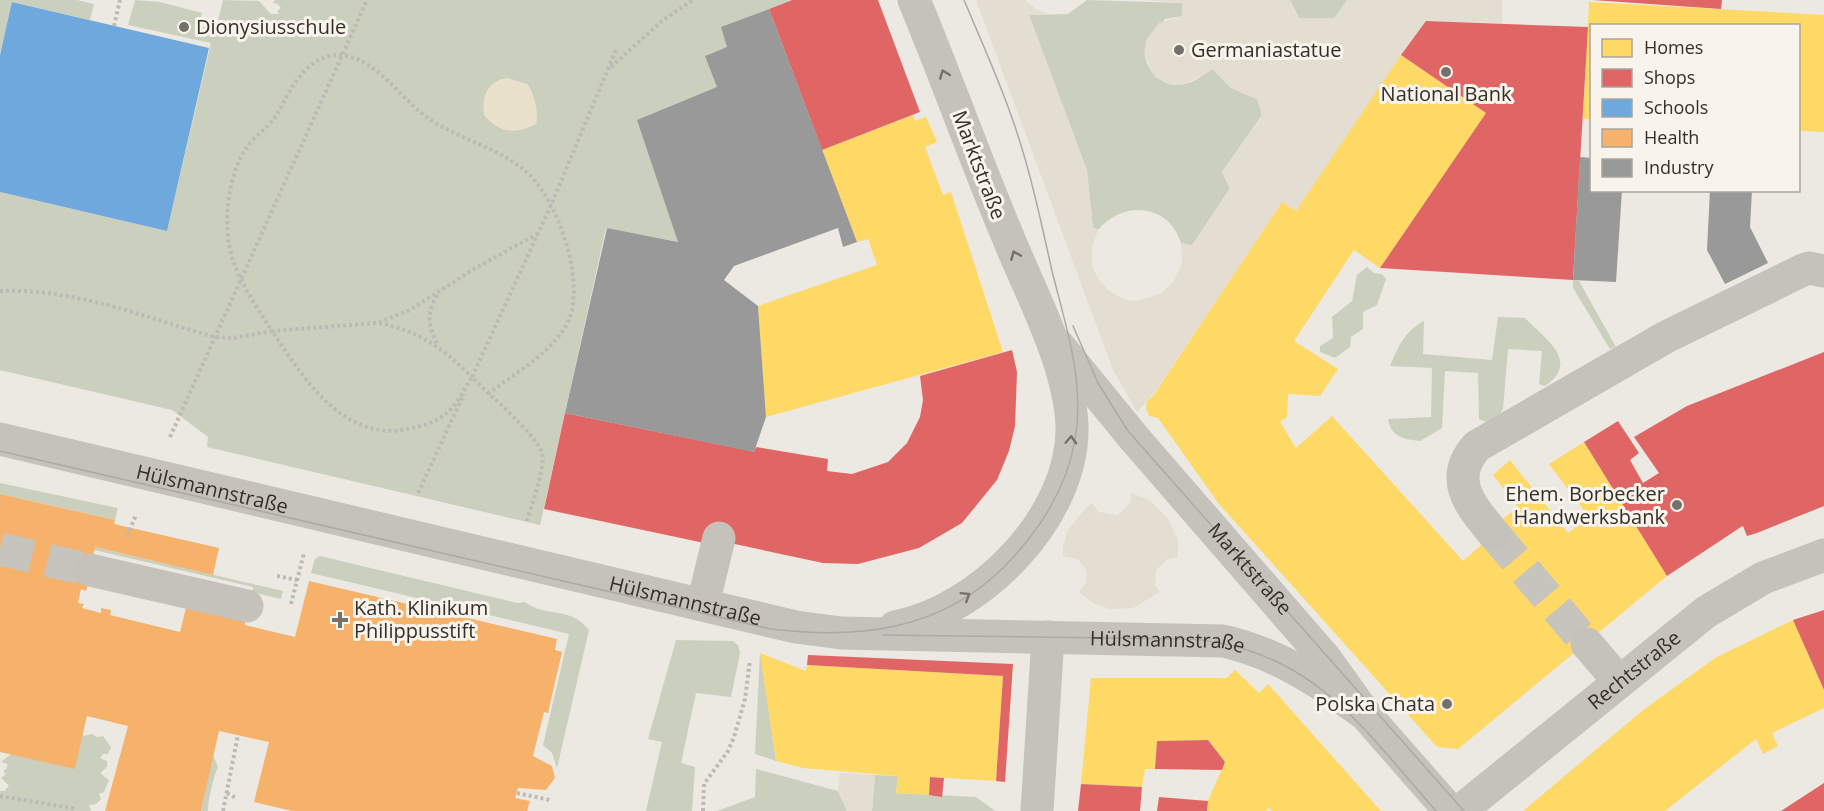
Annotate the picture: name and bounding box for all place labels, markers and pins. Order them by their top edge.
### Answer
place label: Dionysiusschule [196,13,346,40]
marker: Dionysiusschule [177,20,191,34]
place label: Germaniastatue [1191,36,1341,63]
marker: Germaniastatue [1172,43,1186,57]
marker: National Bank [1439,65,1453,79]
place label: National Bank [1381,80,1512,107]
place label: Ehem. Borbecker Handwerksbank [1505,480,1665,530]
marker: Ehem. Borbecker Handwerksbank [1670,498,1684,512]
place label: Kath. Klinikum Philippusstift [354,594,488,644]
marker: Kath. Klinikum Philippusstift [331,611,349,629]
place label: Polska Chata [1315,690,1435,717]
marker: Polska Chata [1440,697,1454,711]

